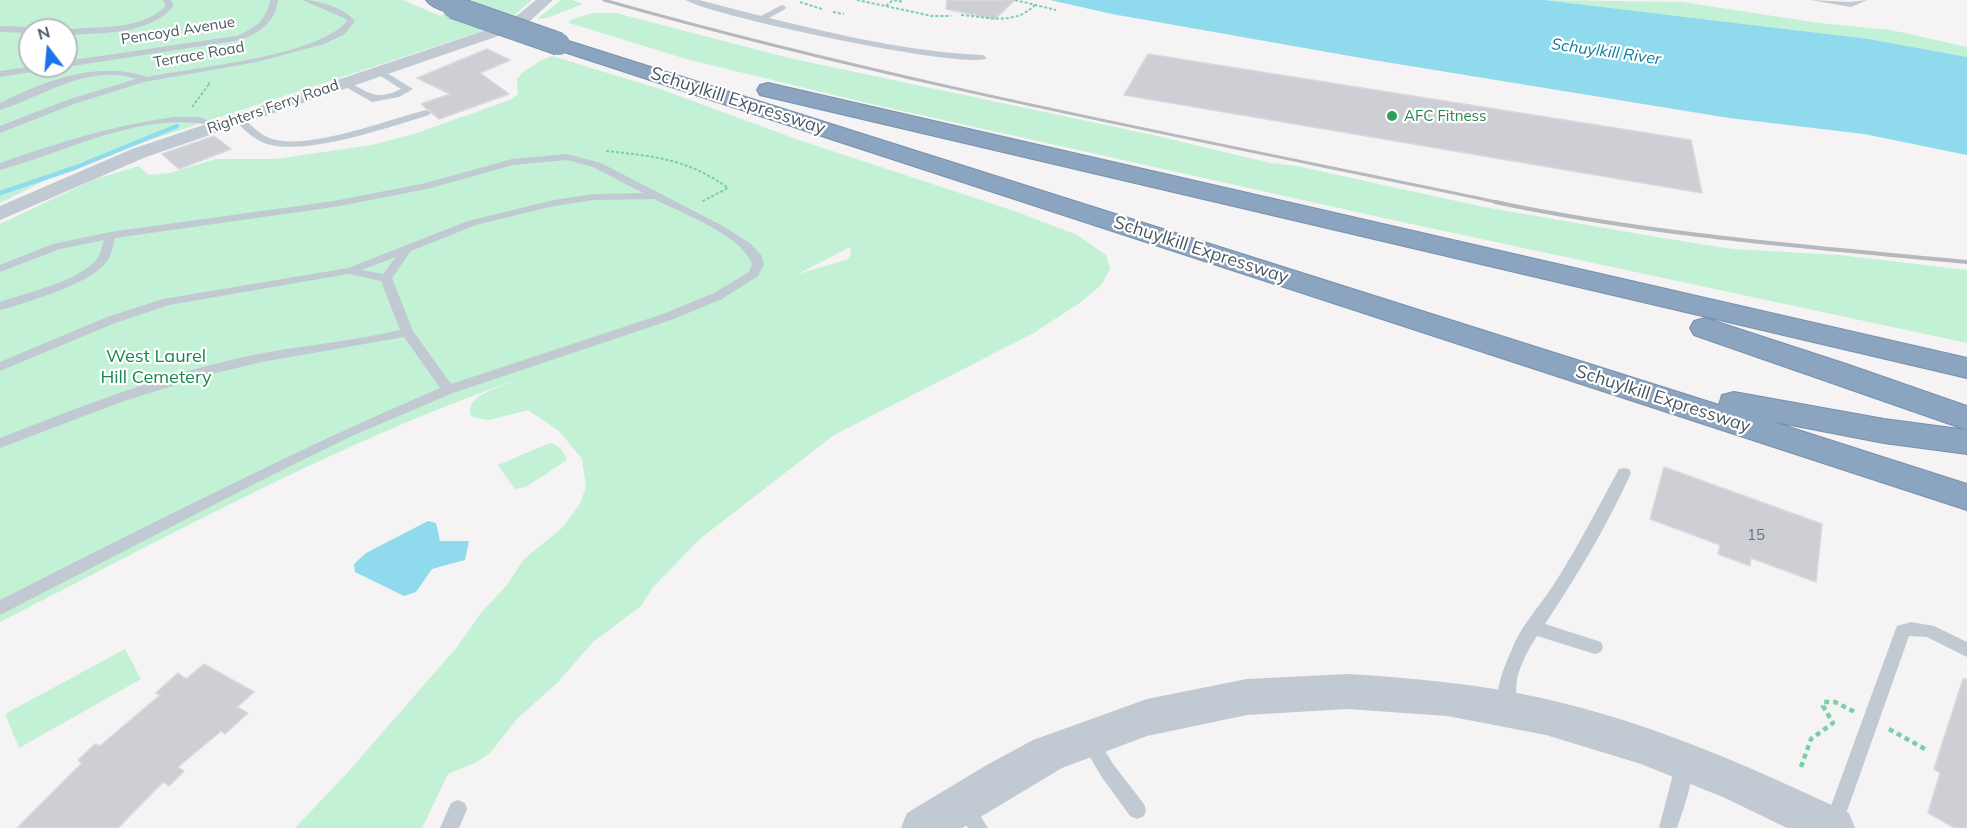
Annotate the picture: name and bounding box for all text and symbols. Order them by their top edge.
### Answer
street label: Pencoyd Avenue [120,13,236,49]
north arrow [18,18,78,78]
text: N [35,21,52,44]
water label: Schuylkill River [1550,35,1662,69]
street label: Terrace Road [152,38,246,72]
street label: Schuylkill Expressway [648,63,828,139]
street label: Righters Ferry Road [205,76,341,138]
place label: AFC Fitness [1404,107,1486,125]
marker: AFC Fitness [1385,109,1399,123]
street label: Schuylkill Expressway [1111,212,1291,288]
park label: West Laurel Hill Cemetery [100,346,212,388]
street label: Schuylkill Expressway [1573,361,1753,437]
house number: 15 [1747,526,1765,544]

